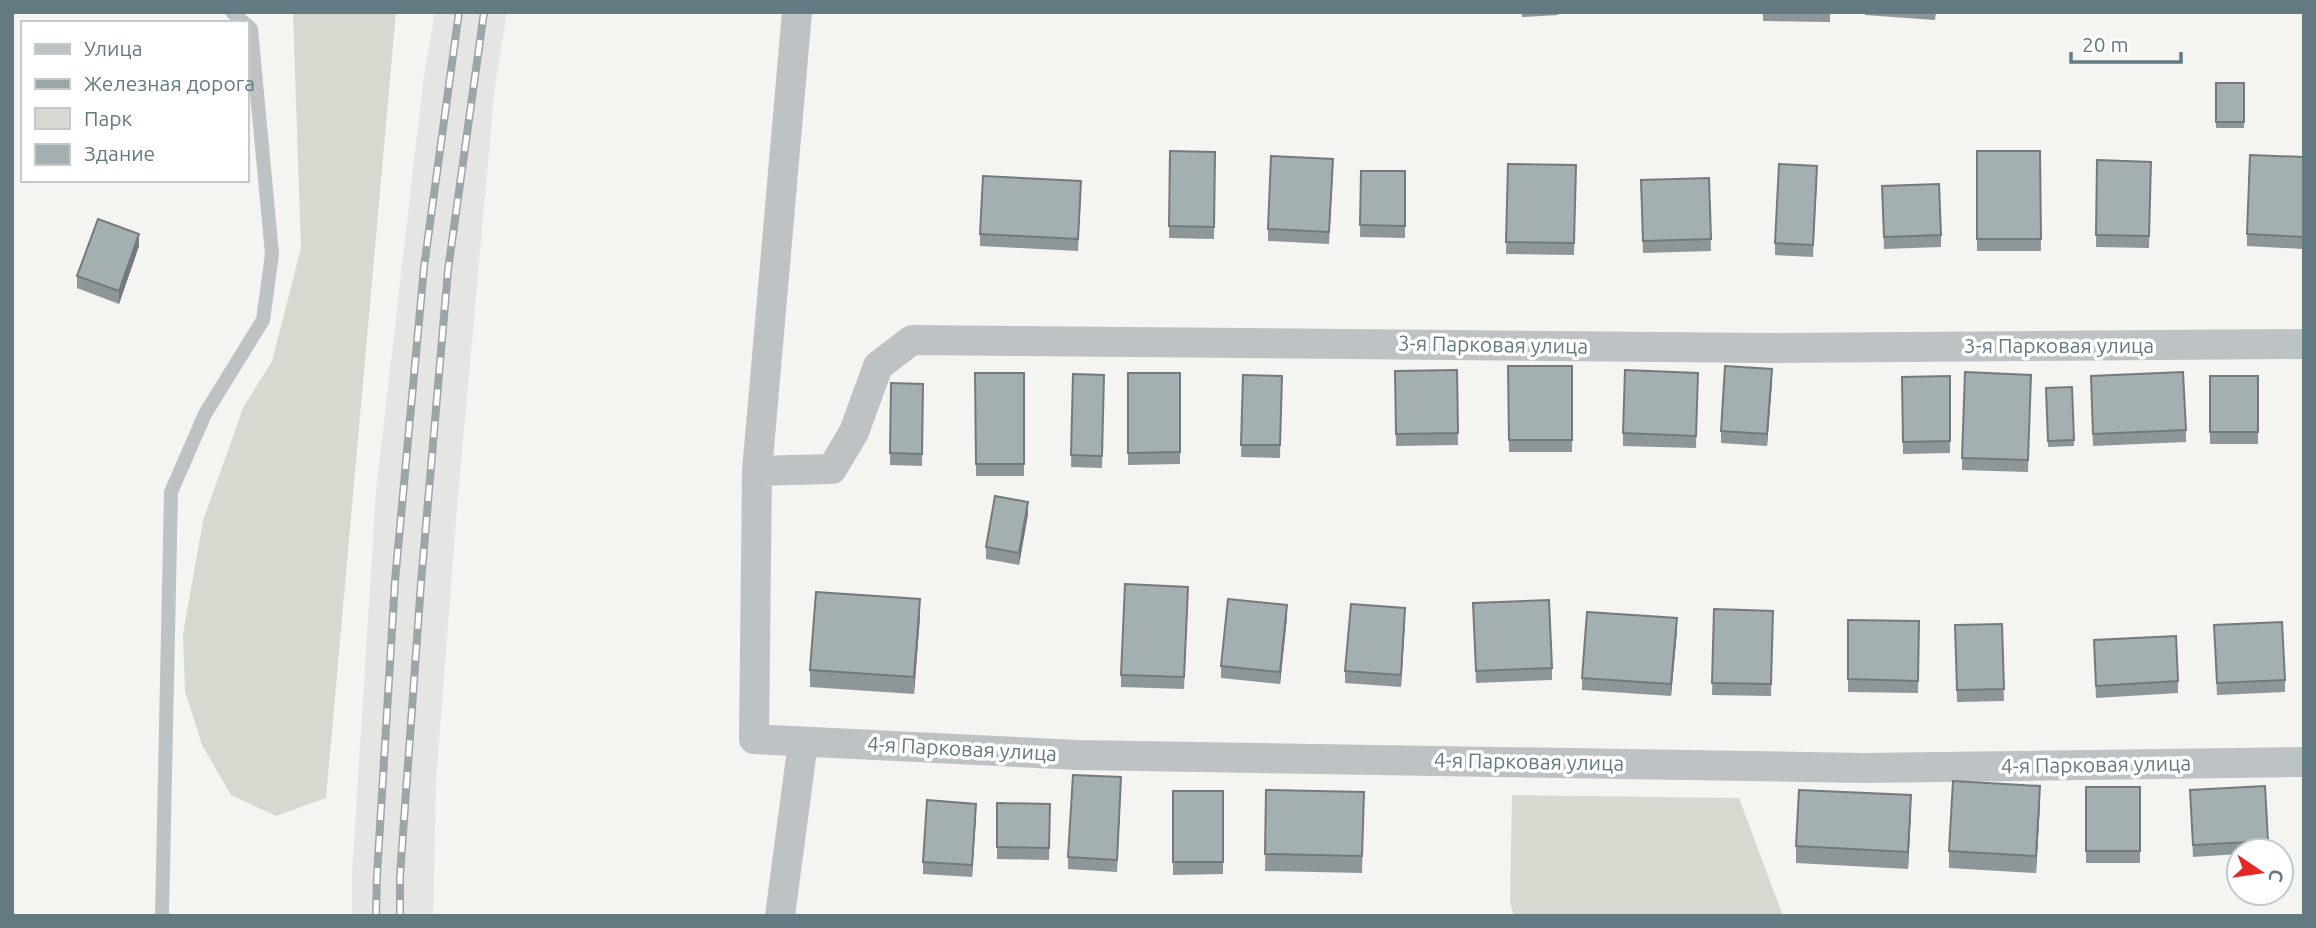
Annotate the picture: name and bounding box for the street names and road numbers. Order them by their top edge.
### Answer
street label: 3-я Парковая улица [1398,330,1588,358]
street label: 3-я Парковая улица [1964,333,2154,357]
street label: 4-я Парковая улица [866,731,1058,765]
street label: 4-я Парковая улица [1434,747,1624,775]
street label: 4-я Парковая улица [2001,750,2191,778]

